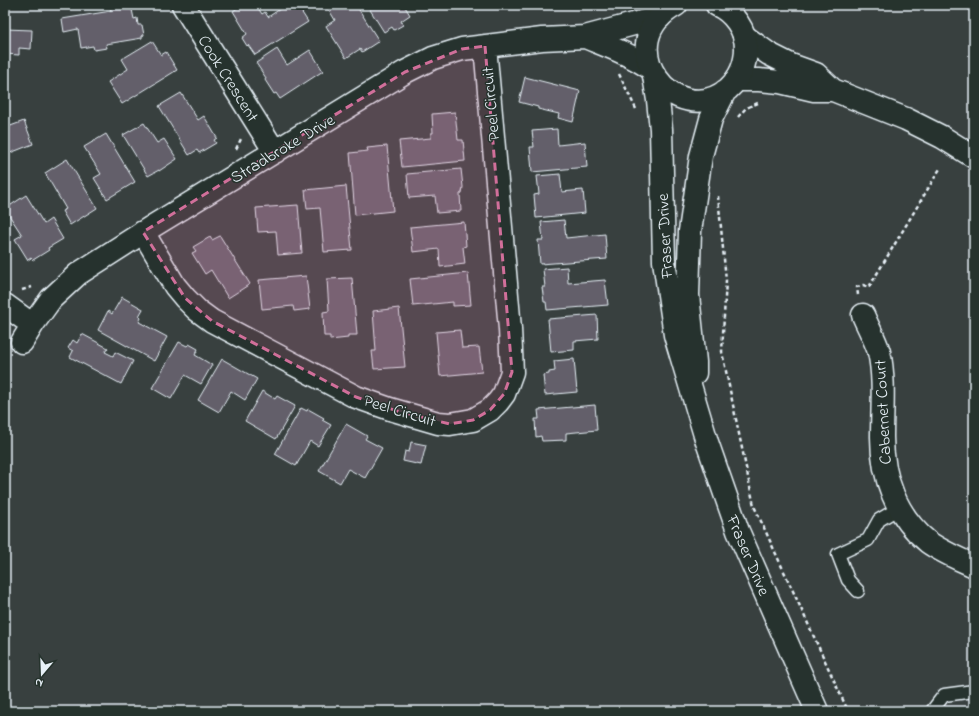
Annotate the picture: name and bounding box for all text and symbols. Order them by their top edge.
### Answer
street label: Cook Crescent [191,30,265,127]
street label: Peel Circuit [476,65,507,142]
street label: Stradbroke Drive [226,108,340,190]
street label: Fraser Drive [651,192,680,280]
street label: Cabernet Court [868,358,899,465]
street label: Peel Circuit [360,389,439,434]
street label: Fraser Drive [719,510,776,600]
north arrow [22,654,62,694]
text: N [33,674,45,691]

